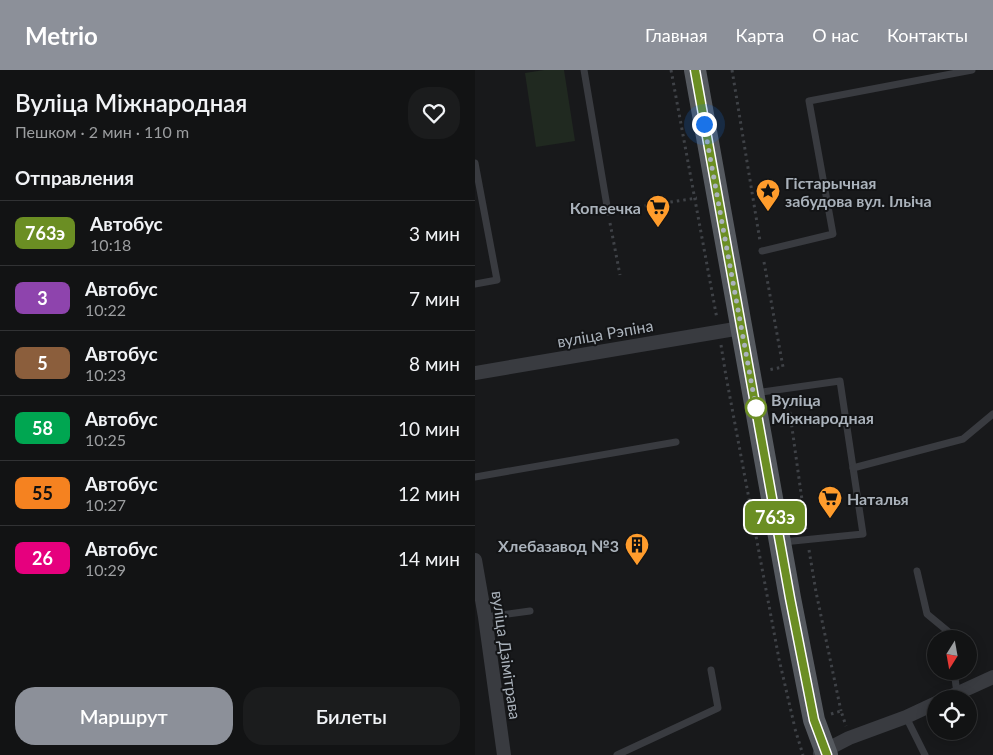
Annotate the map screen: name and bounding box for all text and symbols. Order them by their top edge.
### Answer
text: Metrio [25,21,98,50]
text: Главная [645,24,708,46]
text: Карта [736,24,784,46]
text: О нас [812,24,859,46]
text: Контакты [887,24,968,46]
button: heart [408,87,460,139]
text: Вуліца Міжнародная [15,88,247,117]
your location [692,112,717,137]
text: Пешком · 2 мин · 110 m [15,122,189,141]
text: Отправления [15,166,134,189]
place label: Гістарычная забудова вул. Ільіча [785,173,932,210]
place icon: Гістарычная забудова вул. Ільіча [755,178,781,212]
supermarket icon: Копеечка [645,194,671,228]
place label: Копеечка [570,198,641,217]
text: Автобус [90,212,163,235]
text: 763э [25,222,65,244]
text: 3 мин [409,222,460,245]
text: 10:18 [90,235,131,254]
text: Автобус [85,277,158,300]
text: 3 [37,287,48,309]
text: 7 мин [409,287,460,310]
text: 10:22 [85,300,126,319]
street label: вуліца Рэпіна [555,315,655,351]
text: Автобус [85,342,158,365]
text: 5 [37,352,48,374]
text: 8 мин [409,352,460,375]
text: 10:23 [85,365,126,384]
place label: Вуліца Міжнародная [771,390,874,427]
marker: Вуліца Міжнародная [745,397,767,419]
text: Автобус [85,407,158,430]
text: 58 [32,417,53,439]
text: 10 мин [398,417,460,440]
text: 10:25 [85,430,126,449]
text: Автобус [85,472,158,495]
text: 55 [32,482,53,504]
text: 12 мин [398,482,460,505]
supermarket icon: Наталья [817,485,843,519]
place label: Наталья [847,489,909,508]
text: 10:27 [85,495,126,514]
line badge: 763э [740,501,810,533]
text: 763э [755,506,795,528]
building icon: Хлебазавод №3 [624,532,650,566]
place label: Хлебазавод №3 [498,536,619,555]
text: Автобус [85,537,158,560]
text: 26 [32,547,53,569]
text: 14 мин [398,547,460,570]
text: 10:29 [85,560,126,579]
street label: вуліца Дзімітрава [489,589,525,721]
north arrow [927,630,977,680]
map controls [927,630,977,740]
button: Маршрут [15,687,233,745]
button: Билеты [243,687,460,745]
button: locate [927,690,977,740]

